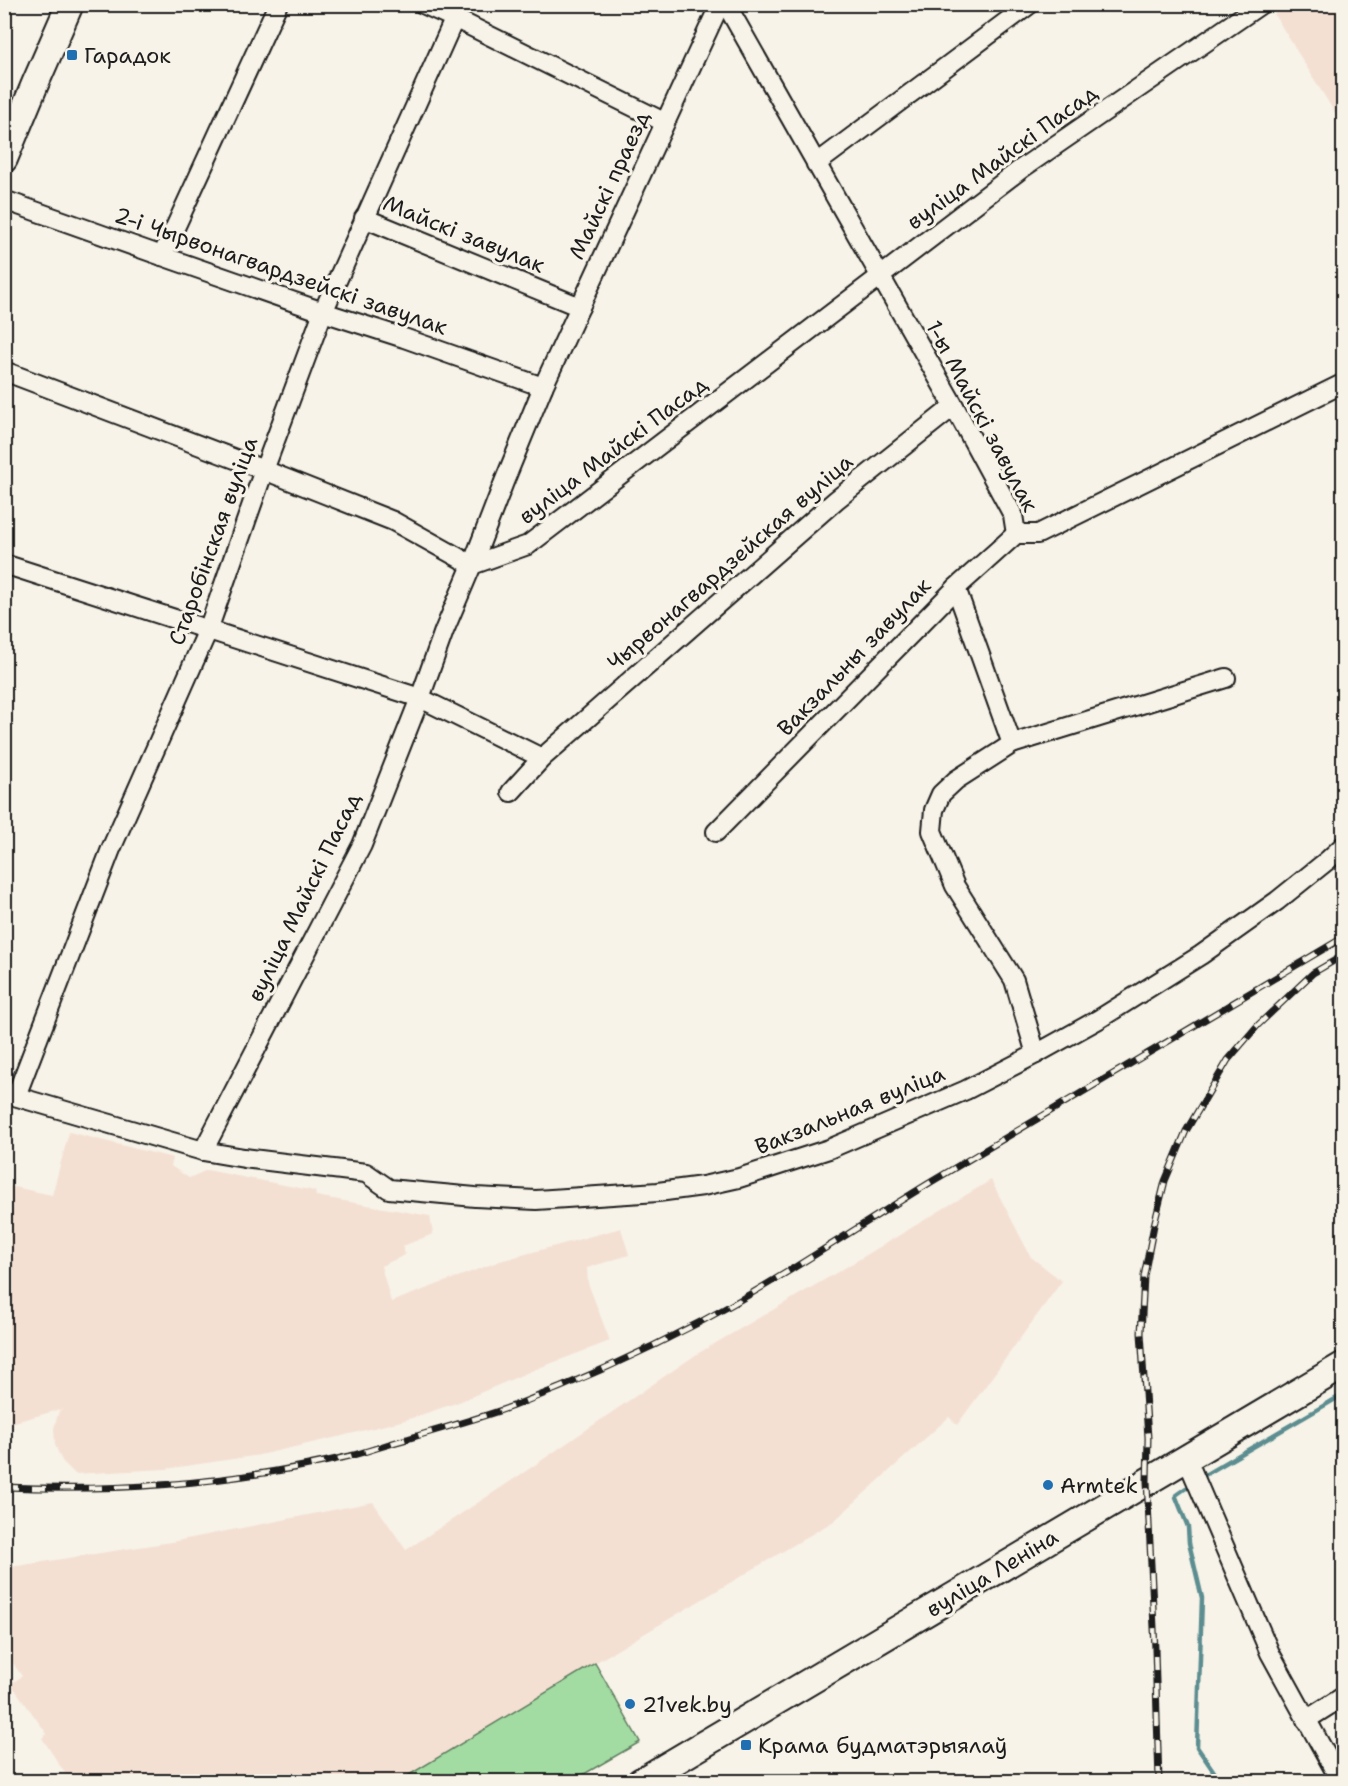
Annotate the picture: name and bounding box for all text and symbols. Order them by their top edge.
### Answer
place label: Гарадок [84,41,171,70]
marker: Гарадок [65,48,79,62]
street label: вуліца Майскі Пасад [901,78,1103,236]
street label: Майскі праезд [562,106,656,264]
street label: Майскі завулак [379,188,549,280]
street label: 2-і Чырвонагвардзейскі завулак [111,200,452,342]
street label: 1-ы Майскі завулак [919,315,1045,517]
street label: вуліца Майскі Пасад [513,369,713,531]
street label: Старобінская вуліца [162,433,264,649]
street label: Чырвонагвардзейская вуліца [601,447,859,677]
street label: Вакзальны завулак [771,571,937,742]
street label: вуліца Майскі Пасад [241,788,367,1006]
street label: Вакзальная вуліца [751,1059,949,1161]
place label: Armtek [1060,1471,1138,1500]
marker: Armtek [1041,1478,1055,1492]
street label: вуліца Леніна [921,1522,1064,1624]
place label: 21vek.by [642,1690,732,1719]
marker: 21vek.by [623,1697,637,1711]
place label: Крама будматэрыялаў [758,1731,1007,1760]
marker: Крама будматэрыялаў [739,1738,753,1752]

